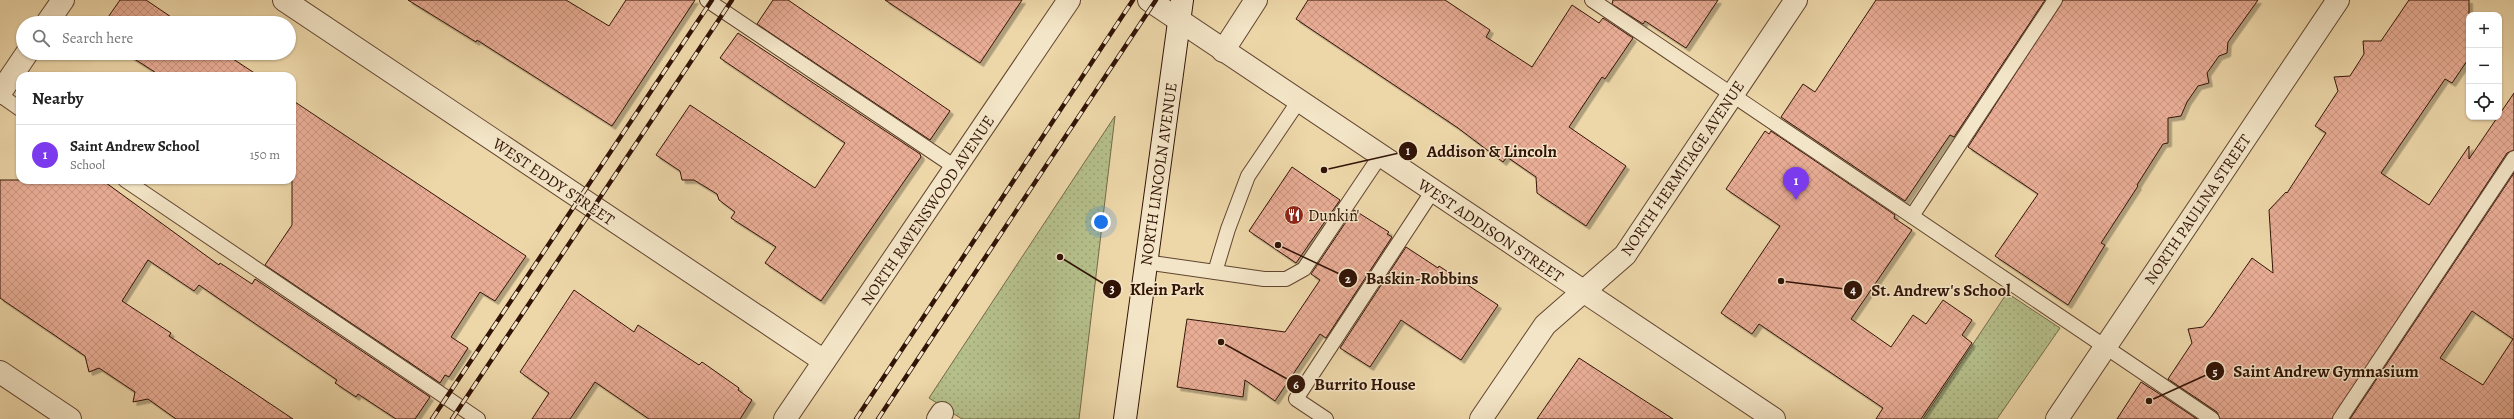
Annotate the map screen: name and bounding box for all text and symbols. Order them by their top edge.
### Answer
map controls [2466,12,2502,120]
button: + [2466,12,2502,48]
search box [16,16,296,60]
icon: search [30,27,52,49]
text: Search here [62,28,133,48]
button: − [2466,48,2502,84]
street label: NORTH HERMITAGE AVENUE [1616,77,1750,261]
street label: NORTH LINCOLN AVENUE [1135,81,1183,267]
button: locate [2466,84,2502,120]
text: Nearby [32,87,83,110]
street label: NORTH RAVENSWOOD AVENUE [856,111,1000,310]
street label: NORTH PAULINA STREET [2139,130,2257,289]
street label: WEST EDDY STREET [487,132,619,231]
text: Saint Andrew School [70,136,200,156]
callout: Addison & Lincoln [1398,137,1565,166]
text: Addison & Lincoln [1426,140,1558,163]
text: 1 [1406,143,1411,159]
text: 1 [43,146,47,163]
text: 150 m [250,146,280,163]
text: School [70,156,105,173]
pin: 1 [1783,167,1809,200]
street label: WEST ADDISON STREET [1412,173,1568,288]
restaurant icon: Dunkin' [1283,204,1305,226]
place label: Dunkin' [1308,205,1360,227]
your location [1091,212,1111,232]
callout: Baskin-Robbins [1338,264,1487,293]
text: Baskin-Robbins [1366,267,1478,290]
text: 2 [1345,271,1351,287]
callout: Klein Park [1102,275,1212,304]
callout: St. Andrew's School [1843,275,2019,304]
text: Klein Park [1130,278,1204,301]
text: St. Andrew's School [1871,279,2011,302]
text: 3 [1109,281,1115,297]
text: 4 [1850,282,1856,298]
callout: Saint Andrew Gymnasium [2205,357,2427,386]
text: Saint Andrew Gymnasium [2233,360,2419,383]
text: 5 [2212,364,2218,380]
callout: Burrito House [1286,370,1423,399]
text: Burrito House [1314,373,1416,396]
text: 6 [1293,377,1299,393]

